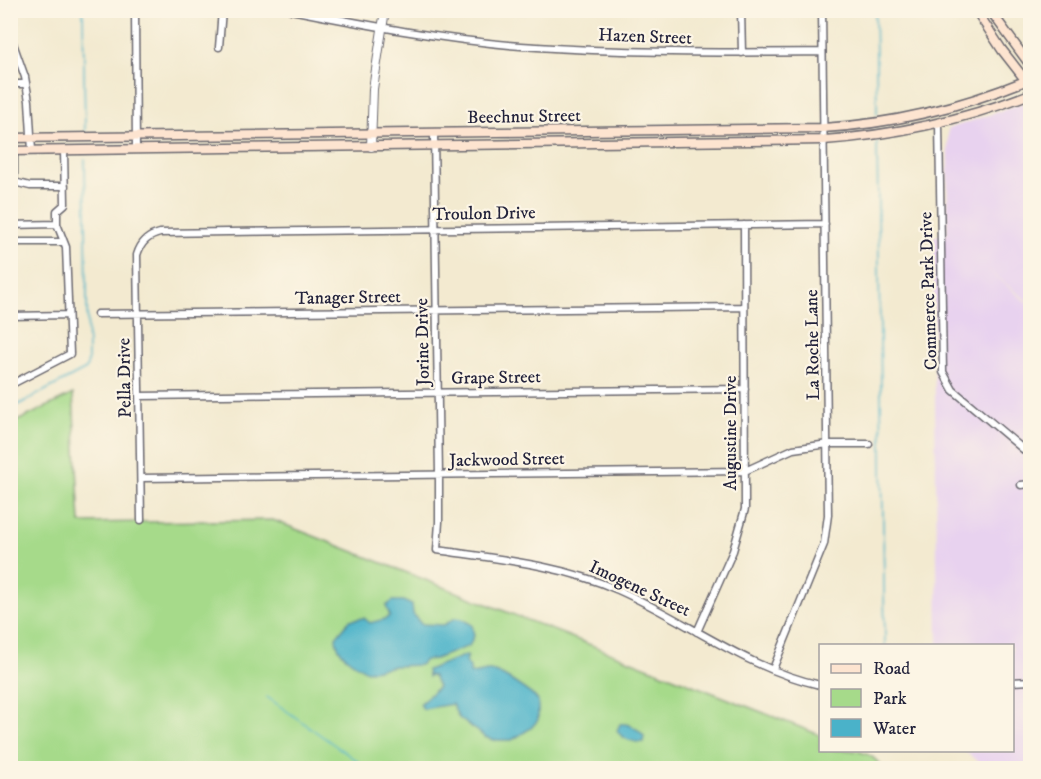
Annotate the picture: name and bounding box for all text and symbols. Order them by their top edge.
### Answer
street label: Hazen Street [598,24,692,50]
street label: Beechnut Street [467,105,581,129]
street label: Troulon Drive [432,202,536,226]
street label: Commerce Park Drive [915,211,943,371]
street label: Tanager Street [295,286,401,310]
street label: La Roche Lane [801,289,825,401]
street label: Jorine Drive [411,298,435,388]
street label: Pella Drive [113,338,137,418]
street label: Grape Street [451,366,541,390]
street label: Augustine Drive [720,376,742,490]
street label: Jackwood Street [447,448,565,472]
street label: Imogene Street [585,556,694,622]
legend [819,644,1014,752]
text: Road [873,658,910,680]
text: Park [873,688,907,710]
text: Water [872,718,916,740]

